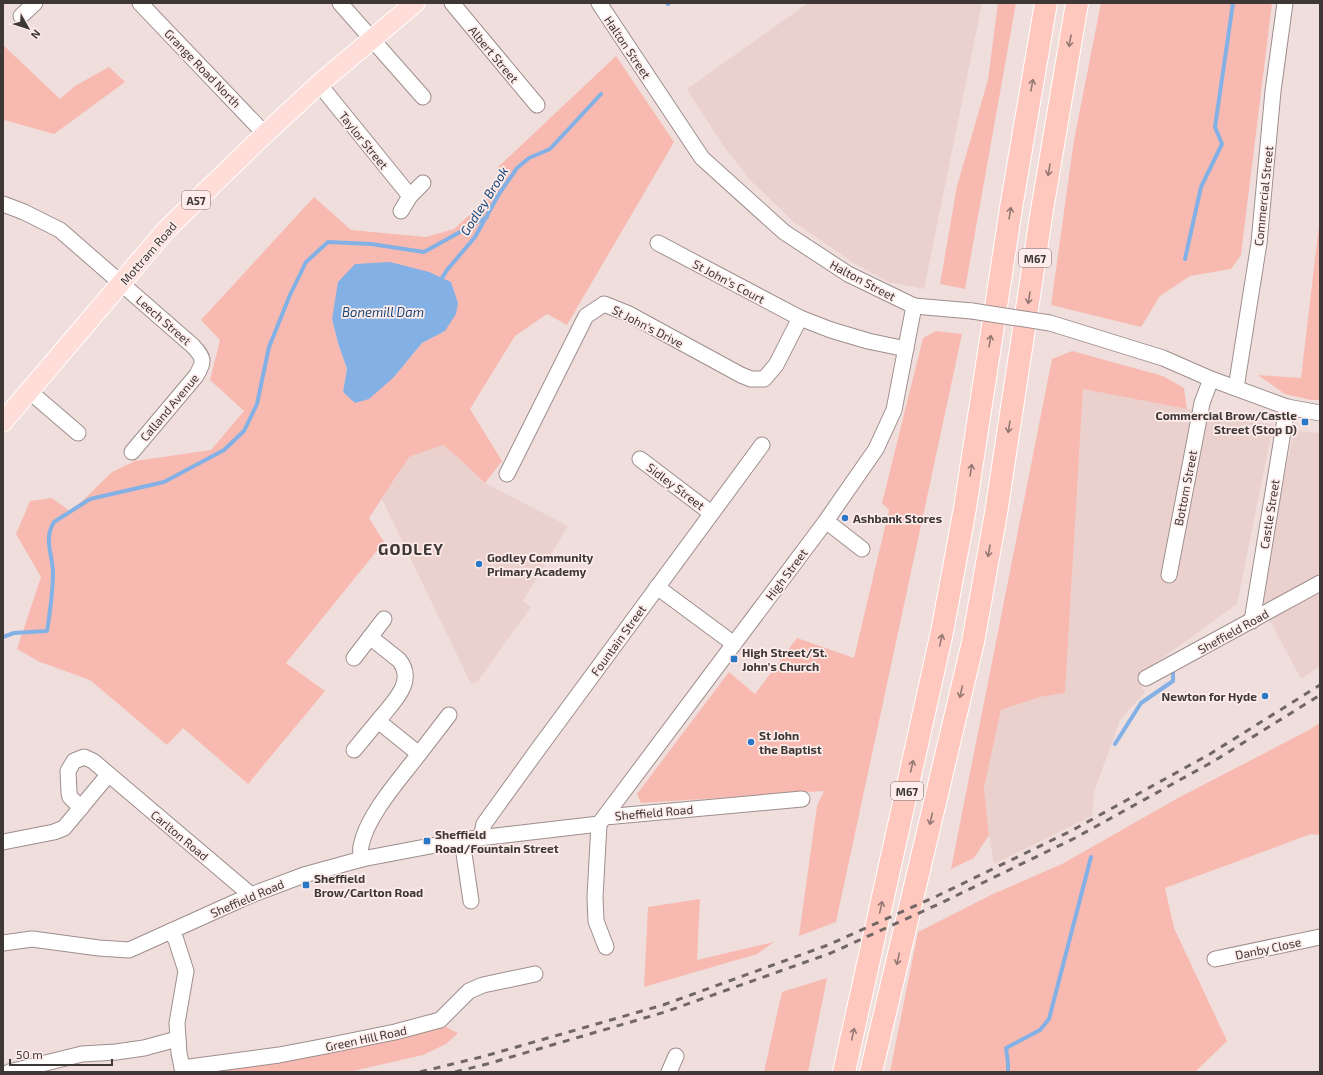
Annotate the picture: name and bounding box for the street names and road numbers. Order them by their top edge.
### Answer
street label: Halton Street [602,13,654,81]
street label: Albert Street [466,23,522,86]
street label: Grange Road North [162,26,244,110]
street label: Taylor Street [337,108,392,172]
street label: Commercial Street [1251,145,1275,247]
road number: A57 [182,191,210,209]
street label: Mottram Road [117,219,179,287]
road number: M67 [1019,249,1051,267]
street label: St John's Court [691,256,768,306]
street label: Halton Street [828,257,899,303]
street label: Leech Street [134,292,195,348]
street label: St John's Drive [610,302,686,350]
street label: Calland Avenue [137,370,201,444]
street label: Bottom Street [1171,449,1199,527]
street label: Sidley Street [644,460,708,513]
street label: Castle Street [1257,478,1281,550]
street label: High Street [762,545,810,602]
street label: Fountain Street [588,602,649,678]
street label: Sheffield Road [1195,606,1271,656]
road number: M67 [891,782,923,800]
street label: Sheffield Road [614,802,694,822]
street label: Carlton Road [149,807,211,863]
street label: Sheffield Road [208,876,286,920]
street label: Danby Close [1234,934,1302,962]
street label: Green Hill Road [324,1023,408,1053]

